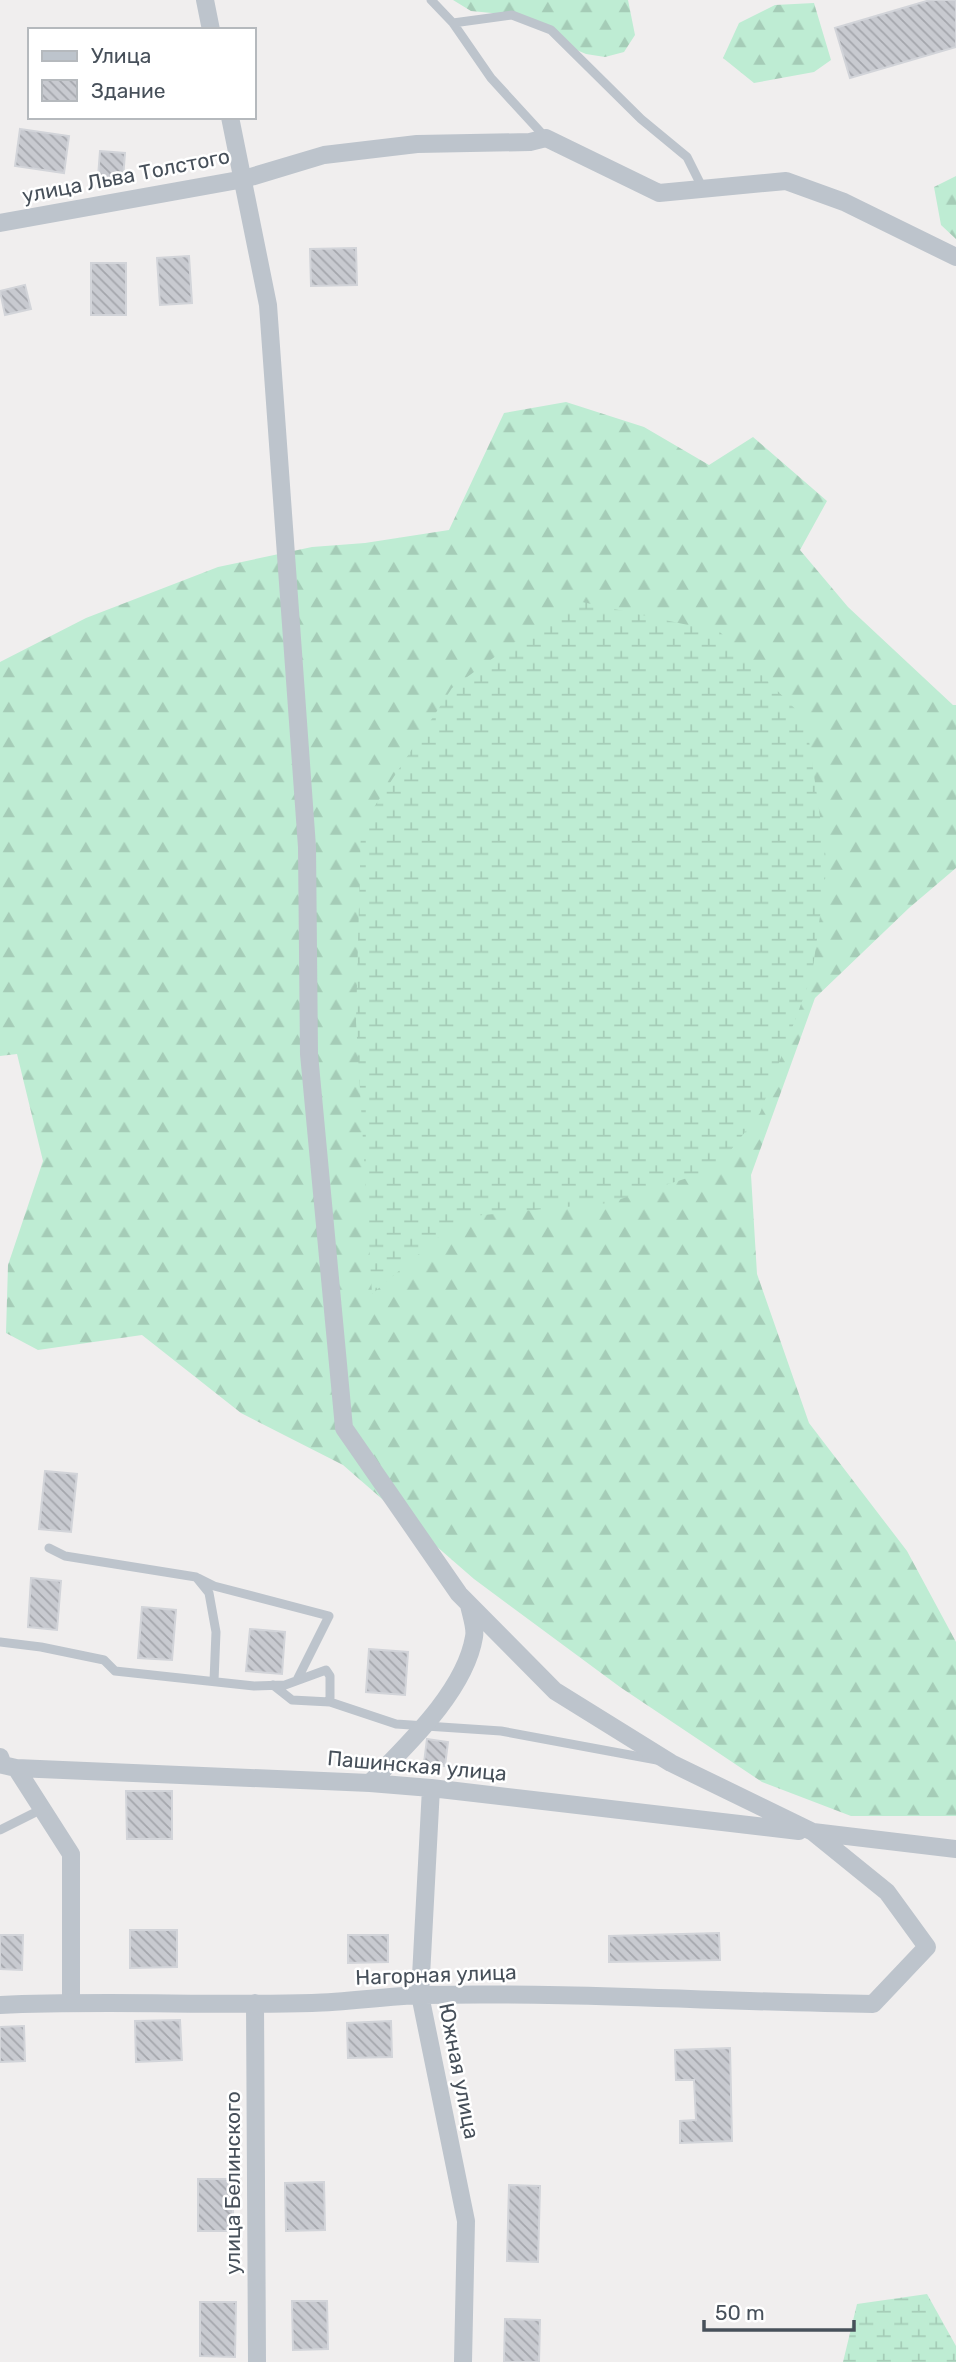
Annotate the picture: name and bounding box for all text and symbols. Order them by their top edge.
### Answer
legend [28,28,256,119]
text: Улица [91,43,151,68]
text: Здание [91,78,166,103]
street label: улица Льва Толстого [20,143,232,208]
street label: Пашинская улица [326,1745,508,1786]
street label: Нагорная улица [355,1959,517,1990]
street label: Южная улица [434,2001,485,2141]
street label: улица Белинского [220,2091,245,2275]
scale bar [704,2288,855,2332]
text: 50 m [715,2300,765,2325]

